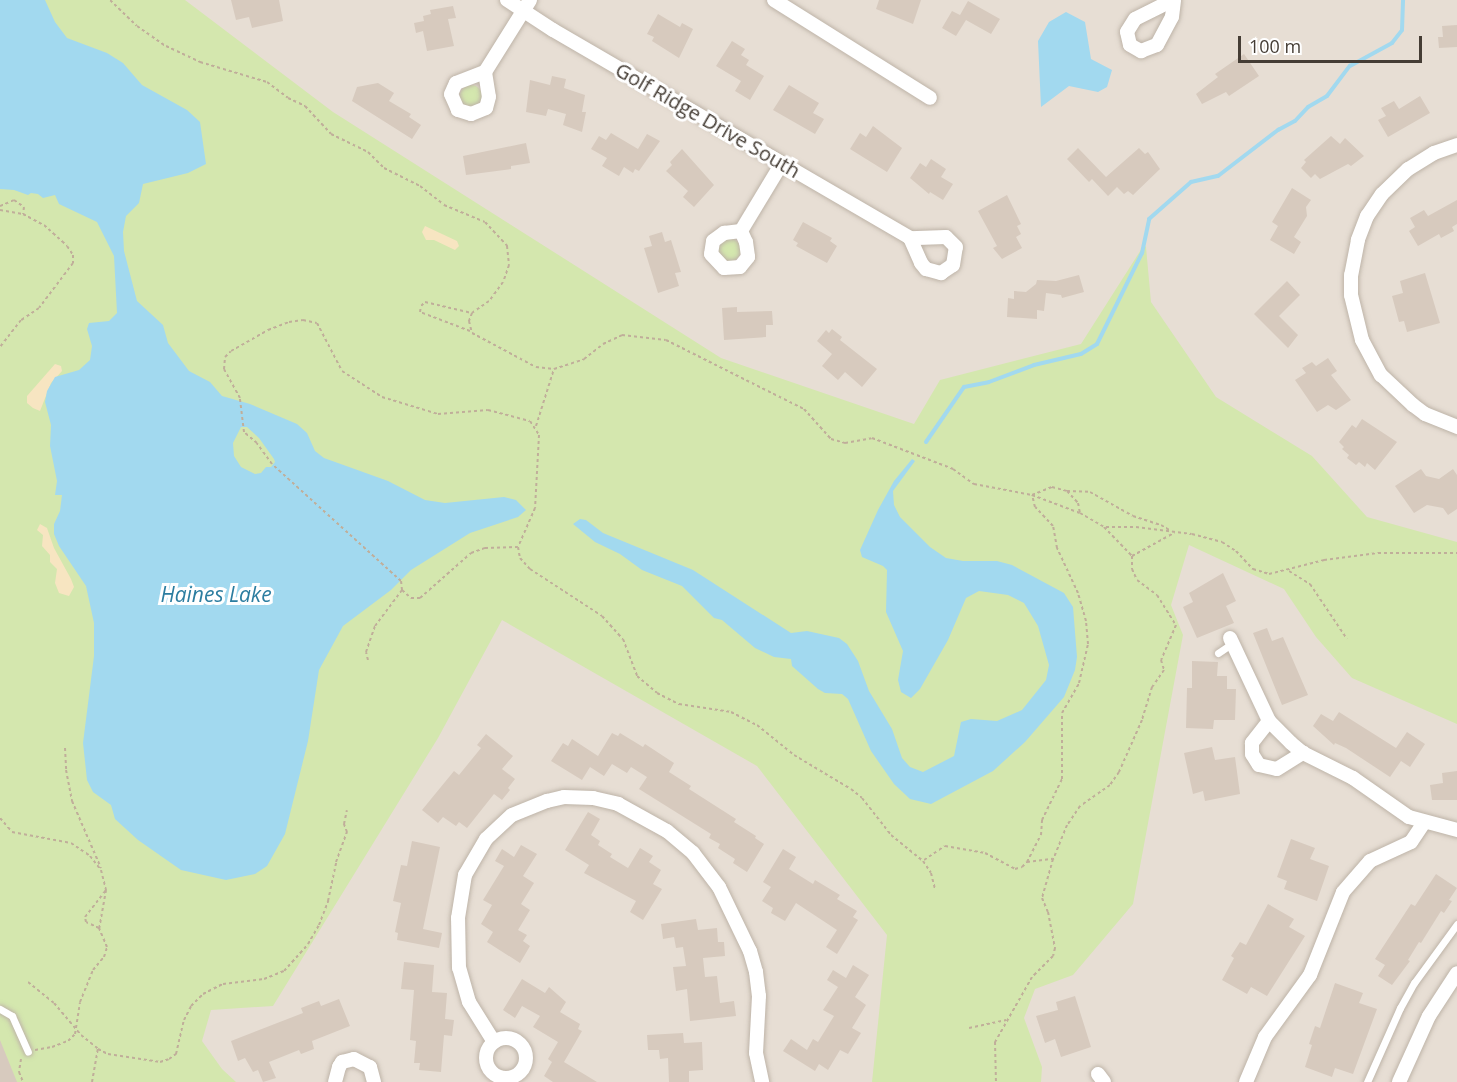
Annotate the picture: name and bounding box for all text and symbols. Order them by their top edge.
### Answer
scale bar [1241,24,1426,62]
text: 100 m [1249,34,1301,58]
street label: Golf Ridge Drive South [611,57,805,183]
water label: Haines Lake [160,581,272,607]

